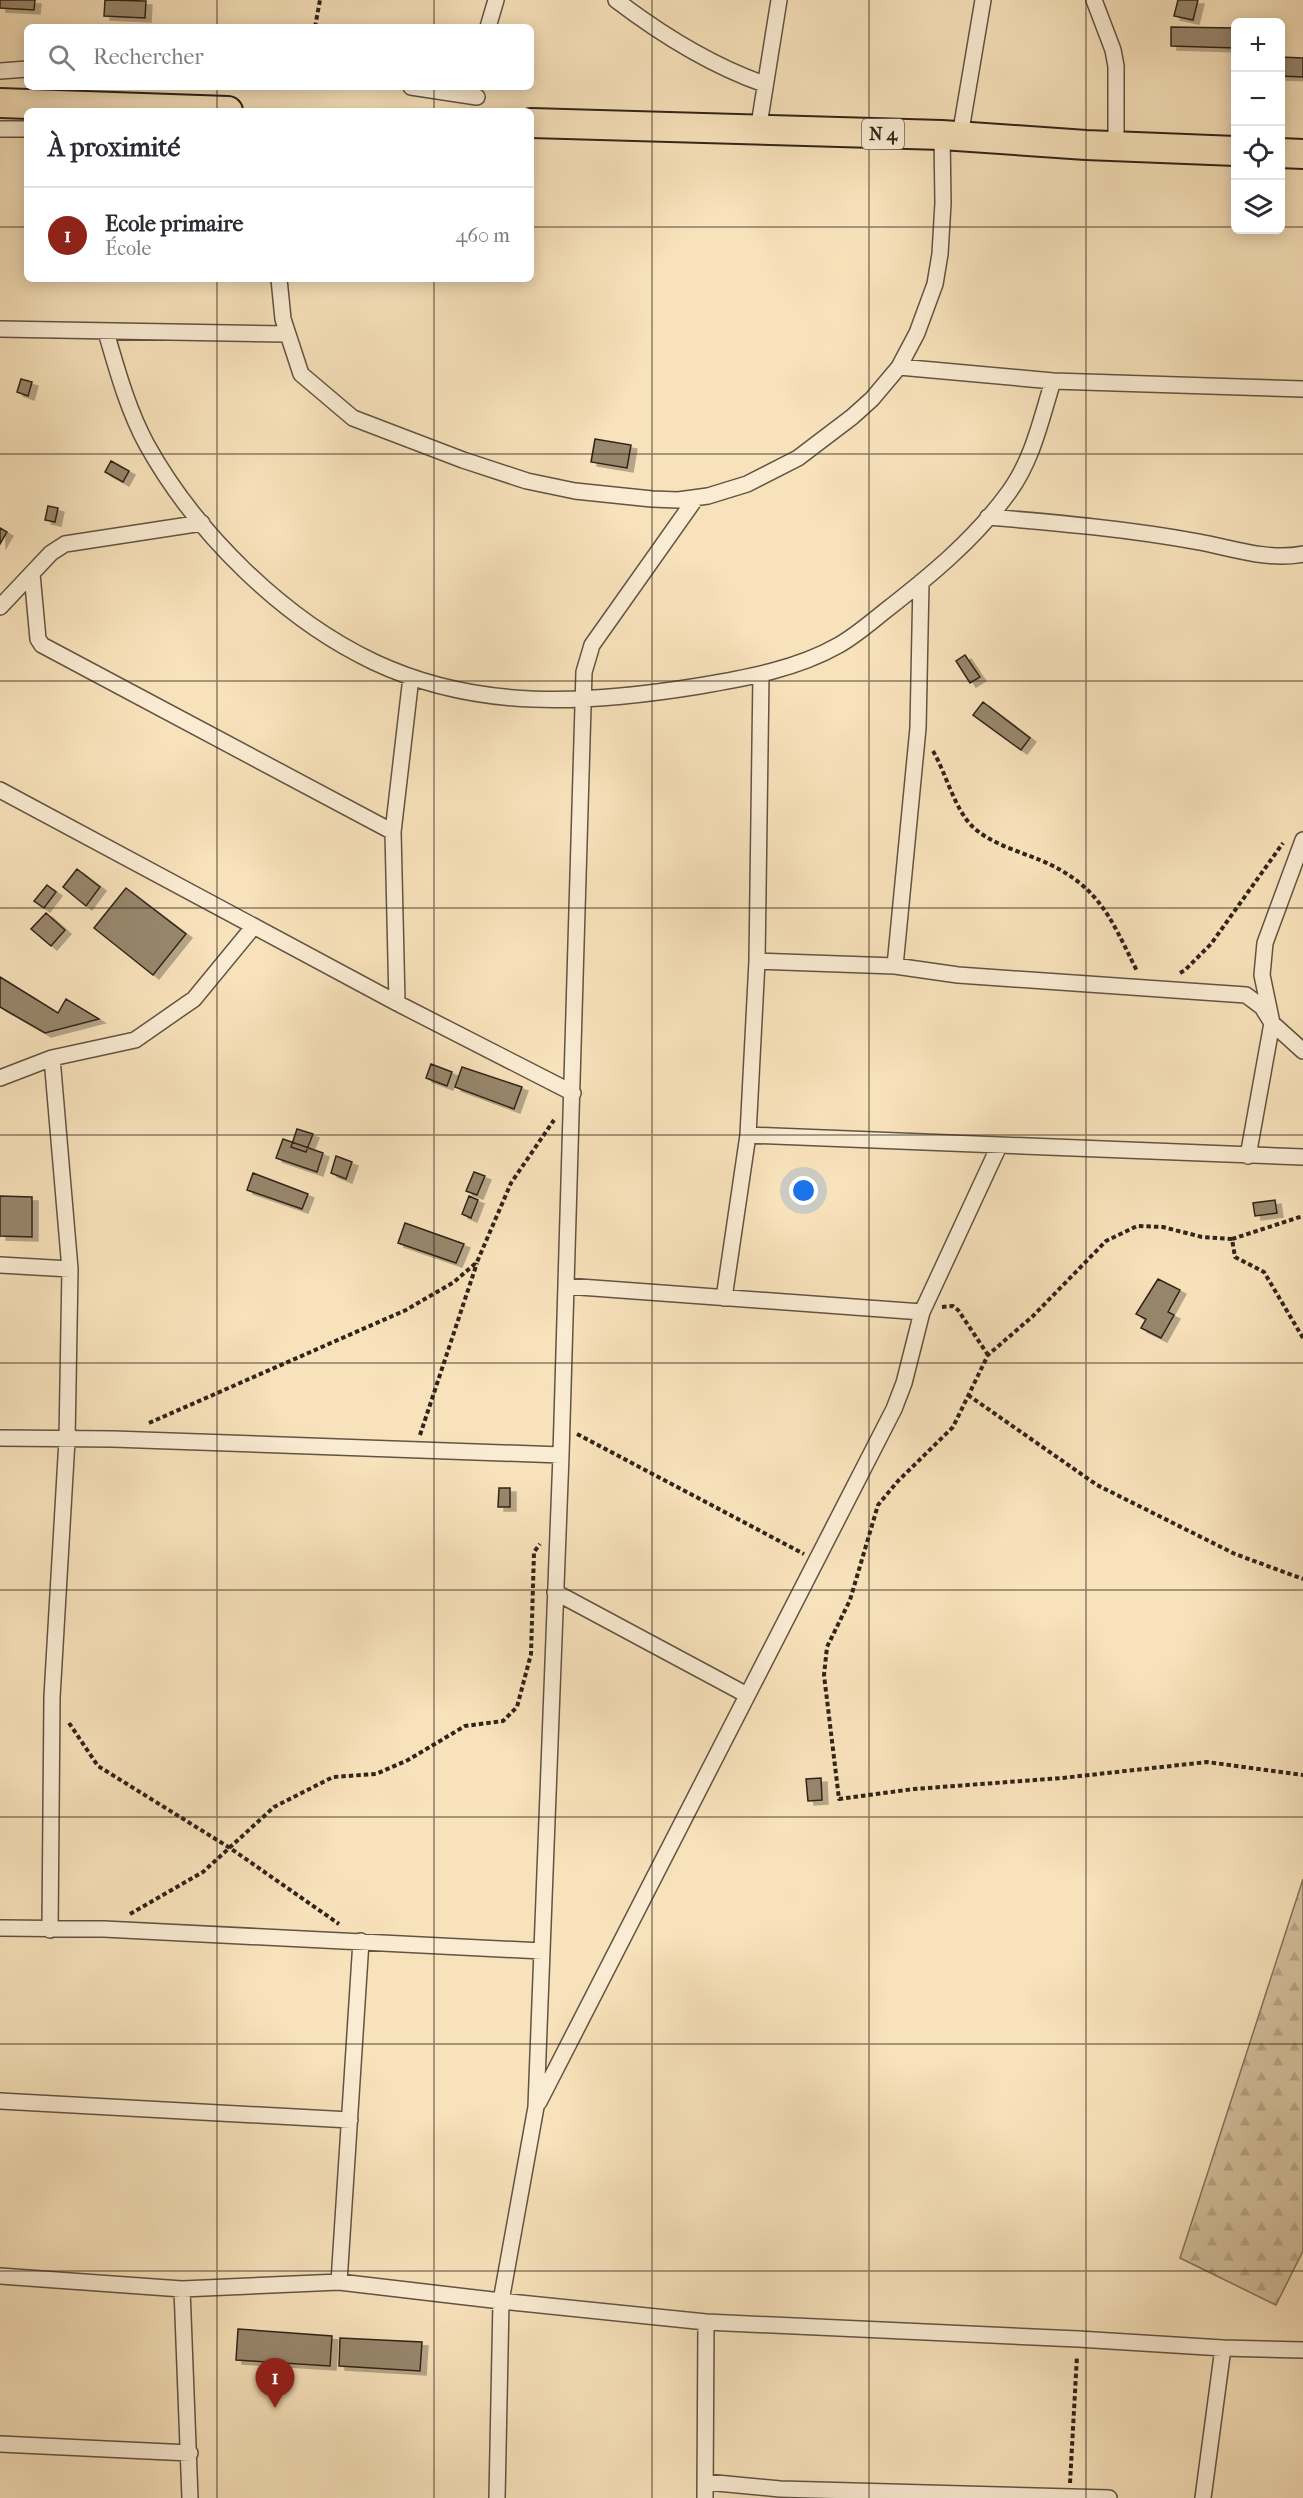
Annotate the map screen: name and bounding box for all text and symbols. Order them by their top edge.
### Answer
map controls [1231,18,1285,234]
button: + [1231,18,1285,72]
search box [24,24,534,90]
icon: search [45,41,78,74]
text: Rechercher [93,44,204,70]
button: − [1231,72,1285,126]
road number: N 4 [862,119,904,149]
button: locate [1231,126,1285,180]
text: À proximité [48,132,180,163]
button: layers [1231,180,1285,234]
text: Ecole primaire [105,211,243,237]
text: 1 [64,224,71,247]
text: 460 m [455,224,510,247]
text: École [105,237,151,260]
your location [789,1176,818,1205]
pin: 1 [256,2358,294,2408]

